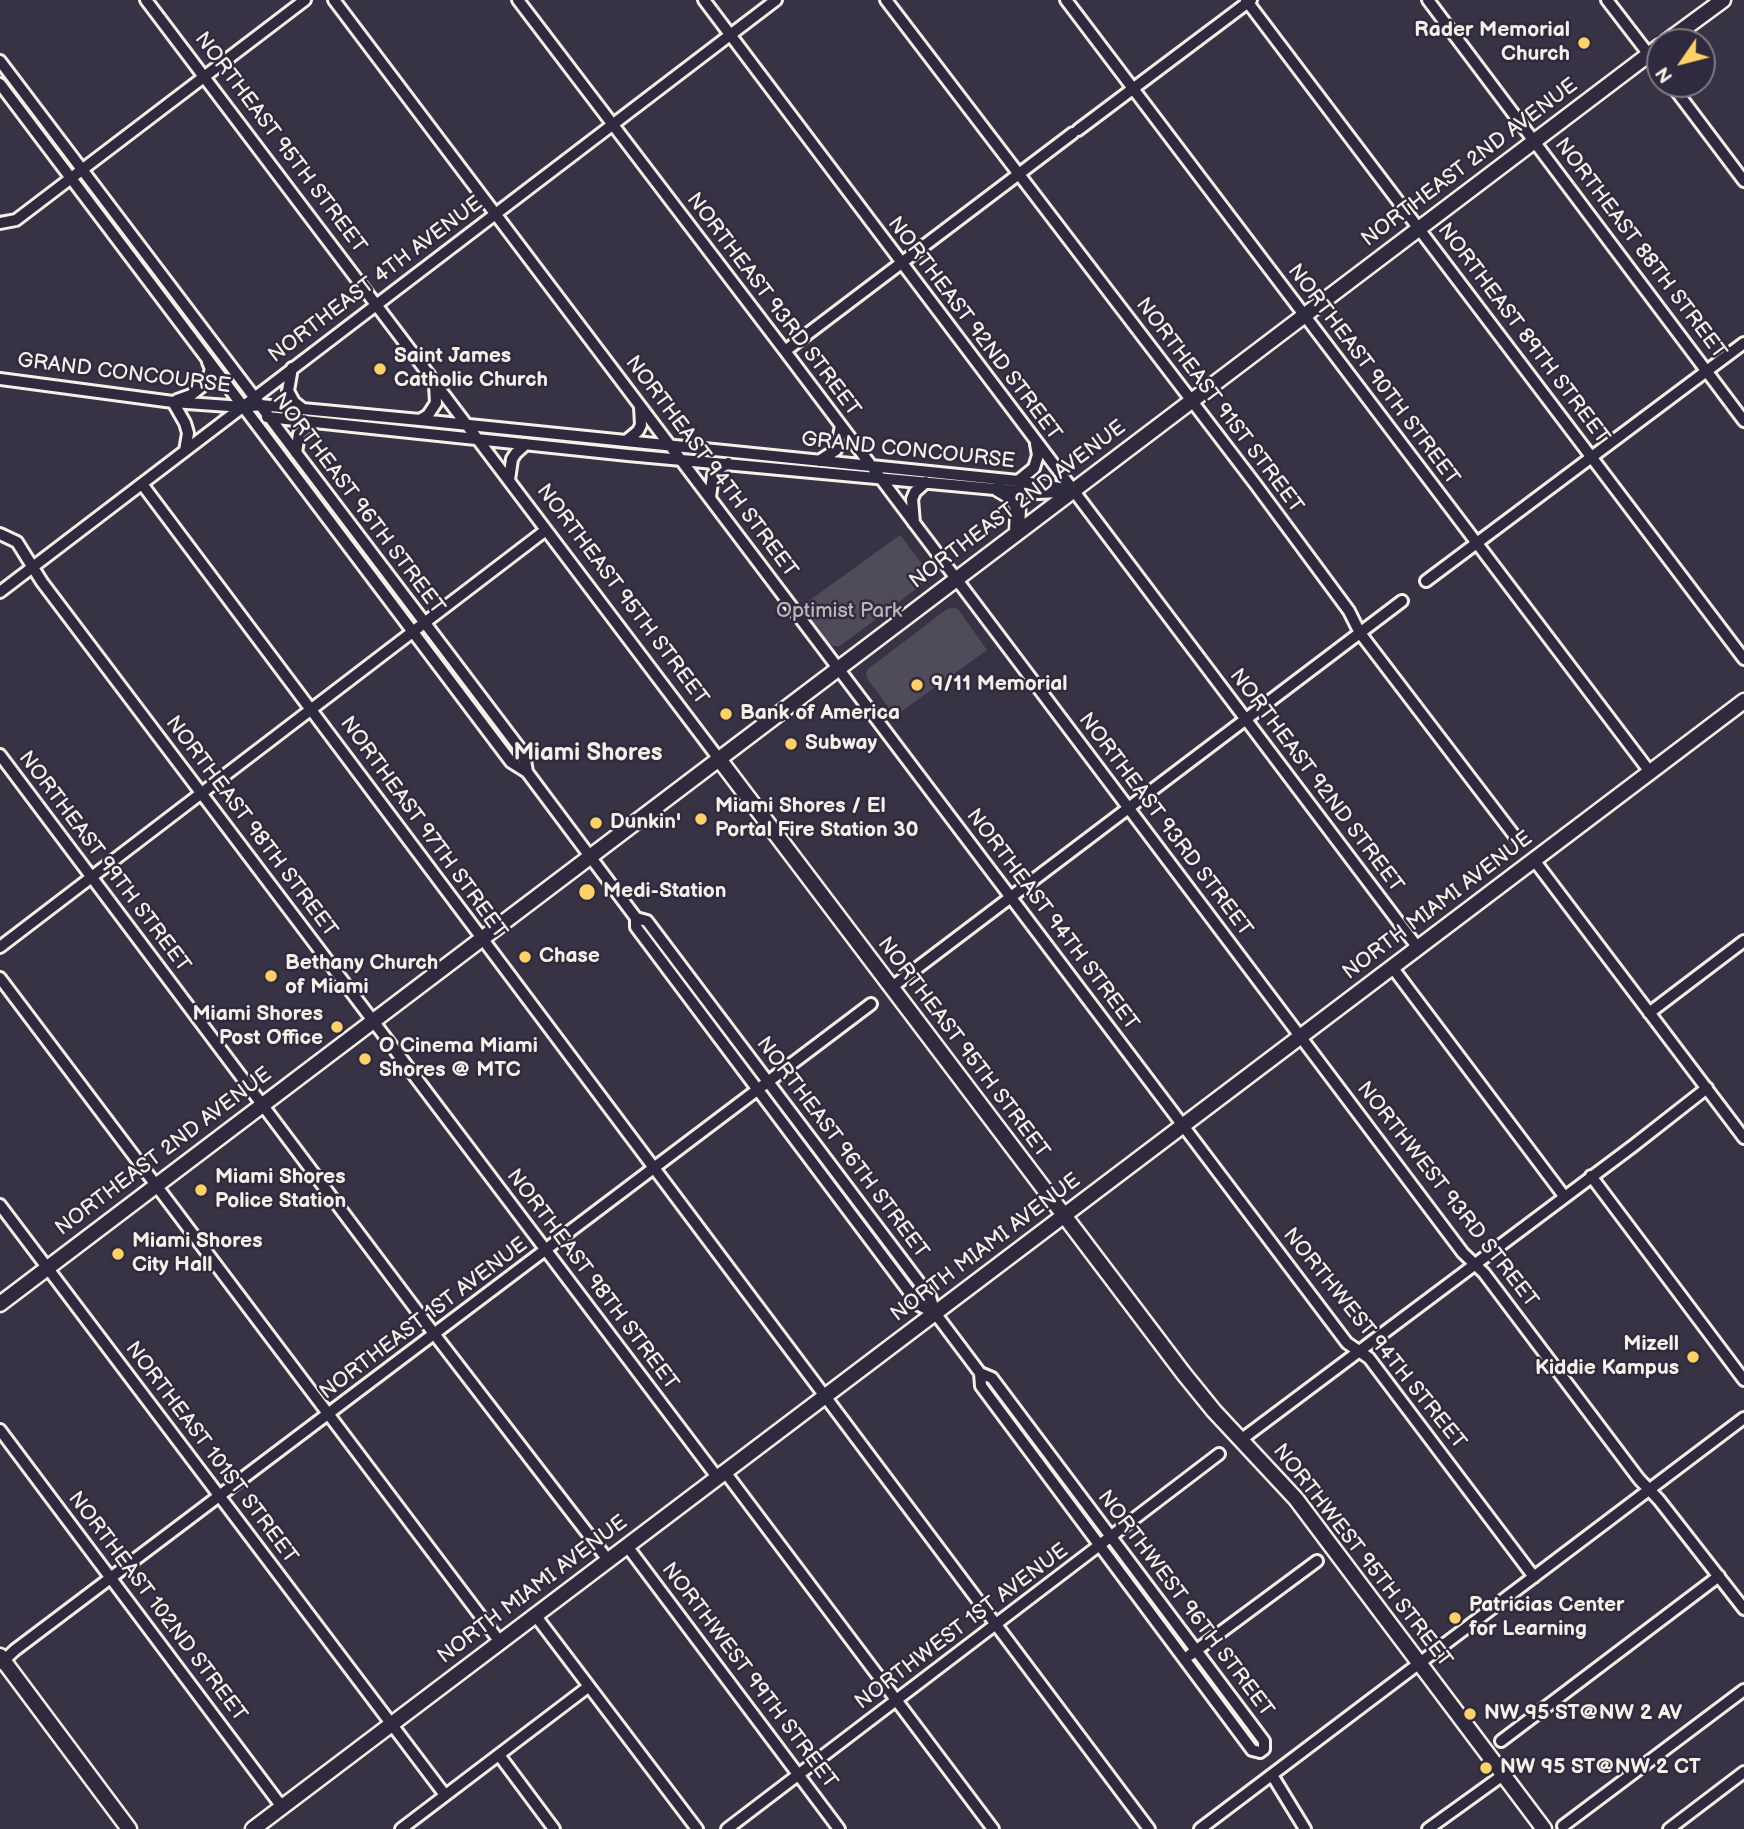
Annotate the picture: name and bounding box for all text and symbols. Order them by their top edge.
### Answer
place label: Rader Memorial Church [1414,18,1570,68]
street label: NORTHEAST 95TH STREET [189,28,371,258]
north arrow [1646,28,1716,98]
marker: Rader Memorial Church [1576,35,1592,51]
text: N [1652,62,1679,87]
street label: NORTHEAST 2ND AVENUE [1357,73,1583,253]
street label: NORTHEAST 88TH STREET [1549,133,1731,365]
street label: NORTHEAST 93RD STREET [681,188,865,422]
street label: NORTHEAST 4TH AVENUE [264,191,488,369]
street label: NORTHEAST 92ND STREET [882,212,1066,446]
street label: NORTHEAST 89TH STREET [1432,219,1614,449]
street label: NORTHEAST 90TH STREET [1282,259,1464,491]
street label: NORTHEAST 91ST STREET [1130,293,1308,519]
place label: Saint James Catholic Church [394,344,548,394]
street label: GRAND CONCOURSE [16,348,232,400]
street label: NORTHEAST 94TH STREET [619,351,803,583]
marker: Saint James Catholic Church [372,361,388,377]
street label: NORTHEAST 96TH STREET [266,388,450,620]
street label: NORTHEAST 2ND AVENUE [905,415,1131,595]
street label: GRAND CONCOURSE [800,427,1016,475]
street label: NORTHEAST 95TH STREET [531,480,713,710]
park label: Optimist Park [776,599,902,625]
street label: NORTHEAST 92ND STREET [1224,664,1408,898]
place label: 9/11 Memorial [931,672,1068,698]
marker: 9/11 Memorial [909,677,925,693]
place label: Bank of America [740,701,900,727]
marker: Bank of America [718,706,734,722]
street label: NORTHEAST 93RD STREET [1073,708,1257,942]
street label: NORTHEAST 98TH STREET [160,712,342,942]
street label: NORTHEAST 97TH STREET [334,712,512,944]
place label: Subway [805,731,877,757]
marker: Subway [783,736,799,752]
district label: Miami Shores [513,740,663,768]
street label: NORTHEAST 99TH STREET [13,747,195,977]
place label: Miami Shores / El Portal Fire Station 30 [715,794,919,844]
street label: NORTHEAST 94TH STREET [960,804,1144,1036]
place label: Dunkin' [610,810,681,836]
marker: Miami Shores / El Portal Fire Station 30 [693,811,709,827]
marker: Dunkin' [588,815,604,831]
street label: NORTH MIAMI AVENUE [1338,826,1538,986]
place label: Medi-Station [603,879,727,905]
marker: Medi-Station [577,882,597,902]
street label: NORTHEAST 95TH STREET [872,933,1054,1163]
place label: Chase [539,944,600,970]
marker: Chase [517,949,533,965]
place label: Bethany Church of Miami [285,951,438,1001]
marker: Bethany Church of Miami [263,968,279,984]
place label: Miami Shores Post Office [193,1002,323,1052]
marker: Miami Shores Post Office [329,1019,345,1035]
street label: NORTHEAST 96TH STREET [750,1032,934,1264]
place label: O Cinema Miami Shores @ MTC [379,1034,538,1084]
marker: O Cinema Miami Shores @ MTC [357,1051,373,1067]
street label: NORTHEAST 2ND AVENUE [51,1062,277,1242]
street label: NORTHWEST 93RD STREET [1351,1077,1543,1313]
place label: Miami Shores Police Station [215,1165,346,1215]
street label: NORTHEAST 98TH STREET [501,1165,683,1395]
street label: NORTH MIAMI AVENUE [886,1168,1086,1328]
marker: Miami Shores Police Station [193,1182,209,1198]
street label: NORTHWEST 94TH STREET [1277,1223,1471,1455]
place label: Miami Shores City Hall [132,1229,262,1279]
street label: NORTHEAST 1ST AVENUE [315,1233,533,1405]
marker: Miami Shores City Hall [110,1246,126,1262]
place label: Mizell Kiddie Kampus [1535,1332,1679,1382]
street label: NORTHEAST 101ST STREET [119,1337,303,1569]
marker: Mizell Kiddie Kampus [1685,1349,1701,1365]
street label: NORTHWEST 95TH STREET [1267,1439,1457,1673]
street label: NORTHWEST 96TH STREET [1092,1486,1278,1722]
street label: NORTHEAST 102ND STREET [62,1487,252,1727]
street label: NORTH MIAMI AVENUE [433,1510,633,1670]
street label: NORTHWEST 1ST AVENUE [851,1539,1073,1715]
street label: NORTHWEST 99TH STREET [656,1558,842,1794]
place label: Patricias Center for Learning [1469,1593,1624,1643]
marker: Patricias Center for Learning [1447,1610,1463,1626]
place label: NW 95 ST@NW 2 AV [1484,1701,1682,1727]
marker: NW 95 ST@NW 2 AV [1462,1706,1478,1722]
place label: NW 95 ST@NW 2 CT [1500,1755,1701,1781]
marker: NW 95 ST@NW 2 CT [1478,1760,1494,1776]

